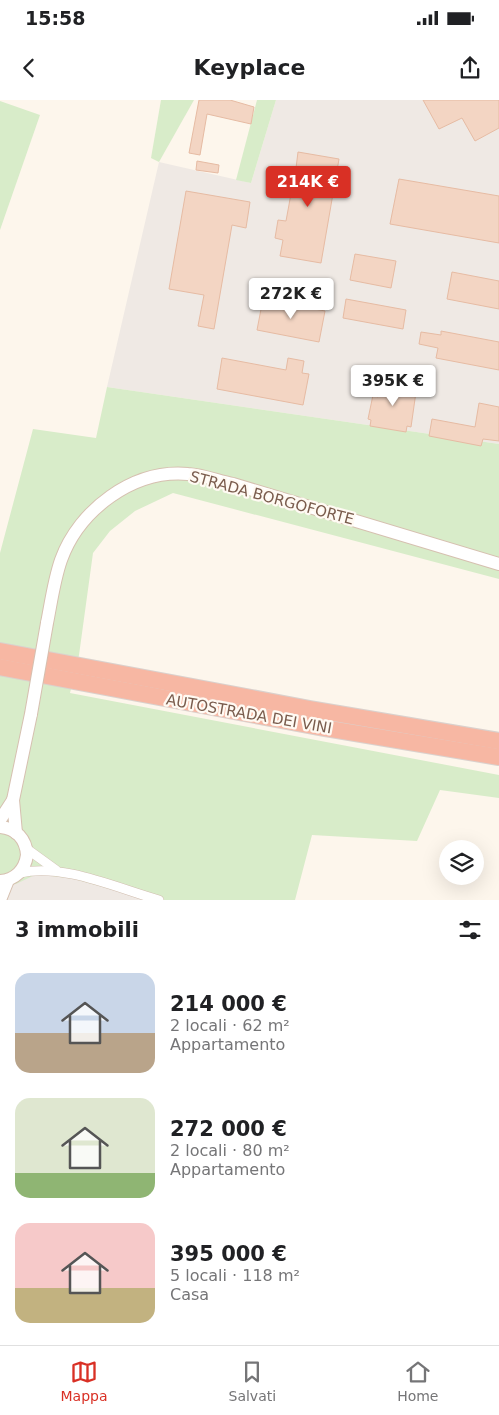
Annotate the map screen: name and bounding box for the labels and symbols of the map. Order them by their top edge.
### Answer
pin: 214K € [267,166,349,208]
pin: 272K € [250,278,332,320]
pin: 395K € [352,364,434,407]
street label: STRADA BORGOFORTE [188,467,356,529]
street label: AUTOSTRADA DEI VINI [165,691,333,737]

